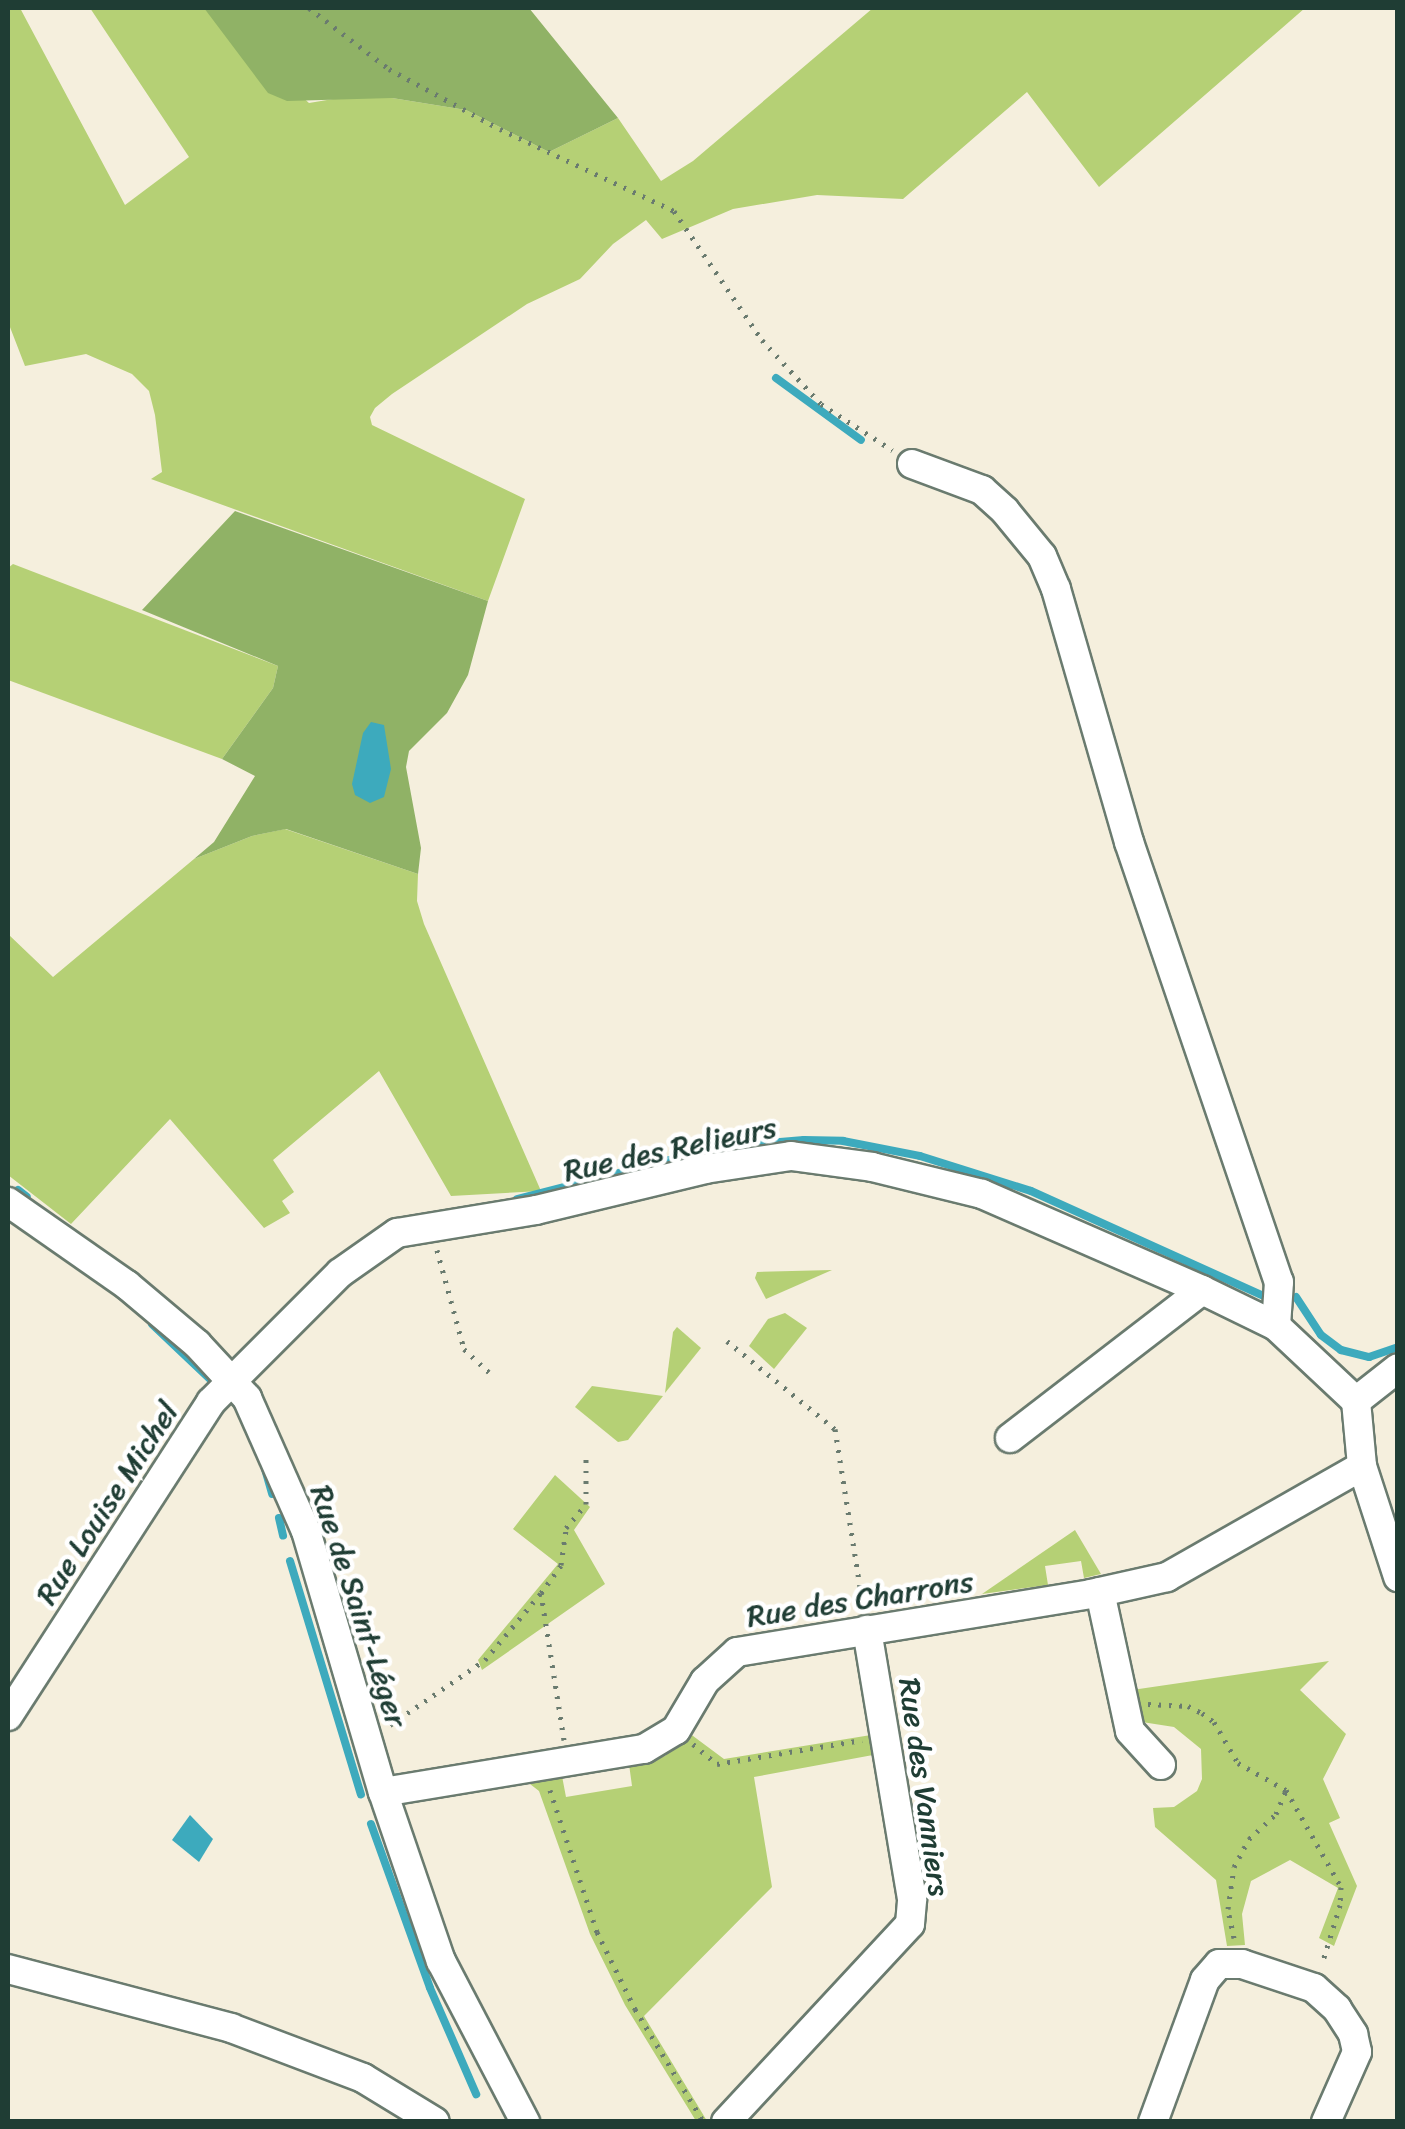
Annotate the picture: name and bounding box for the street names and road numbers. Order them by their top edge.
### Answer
street label: Rue des Relieurs [561,1109,779,1189]
street label: Rue Louise Michel [28,1394,186,1612]
street label: Rue de Saint-Léger [303,1480,415,1732]
street label: Rue des Charrons [744,1563,976,1635]
street label: Rue des Vanniers [891,1674,957,1900]

